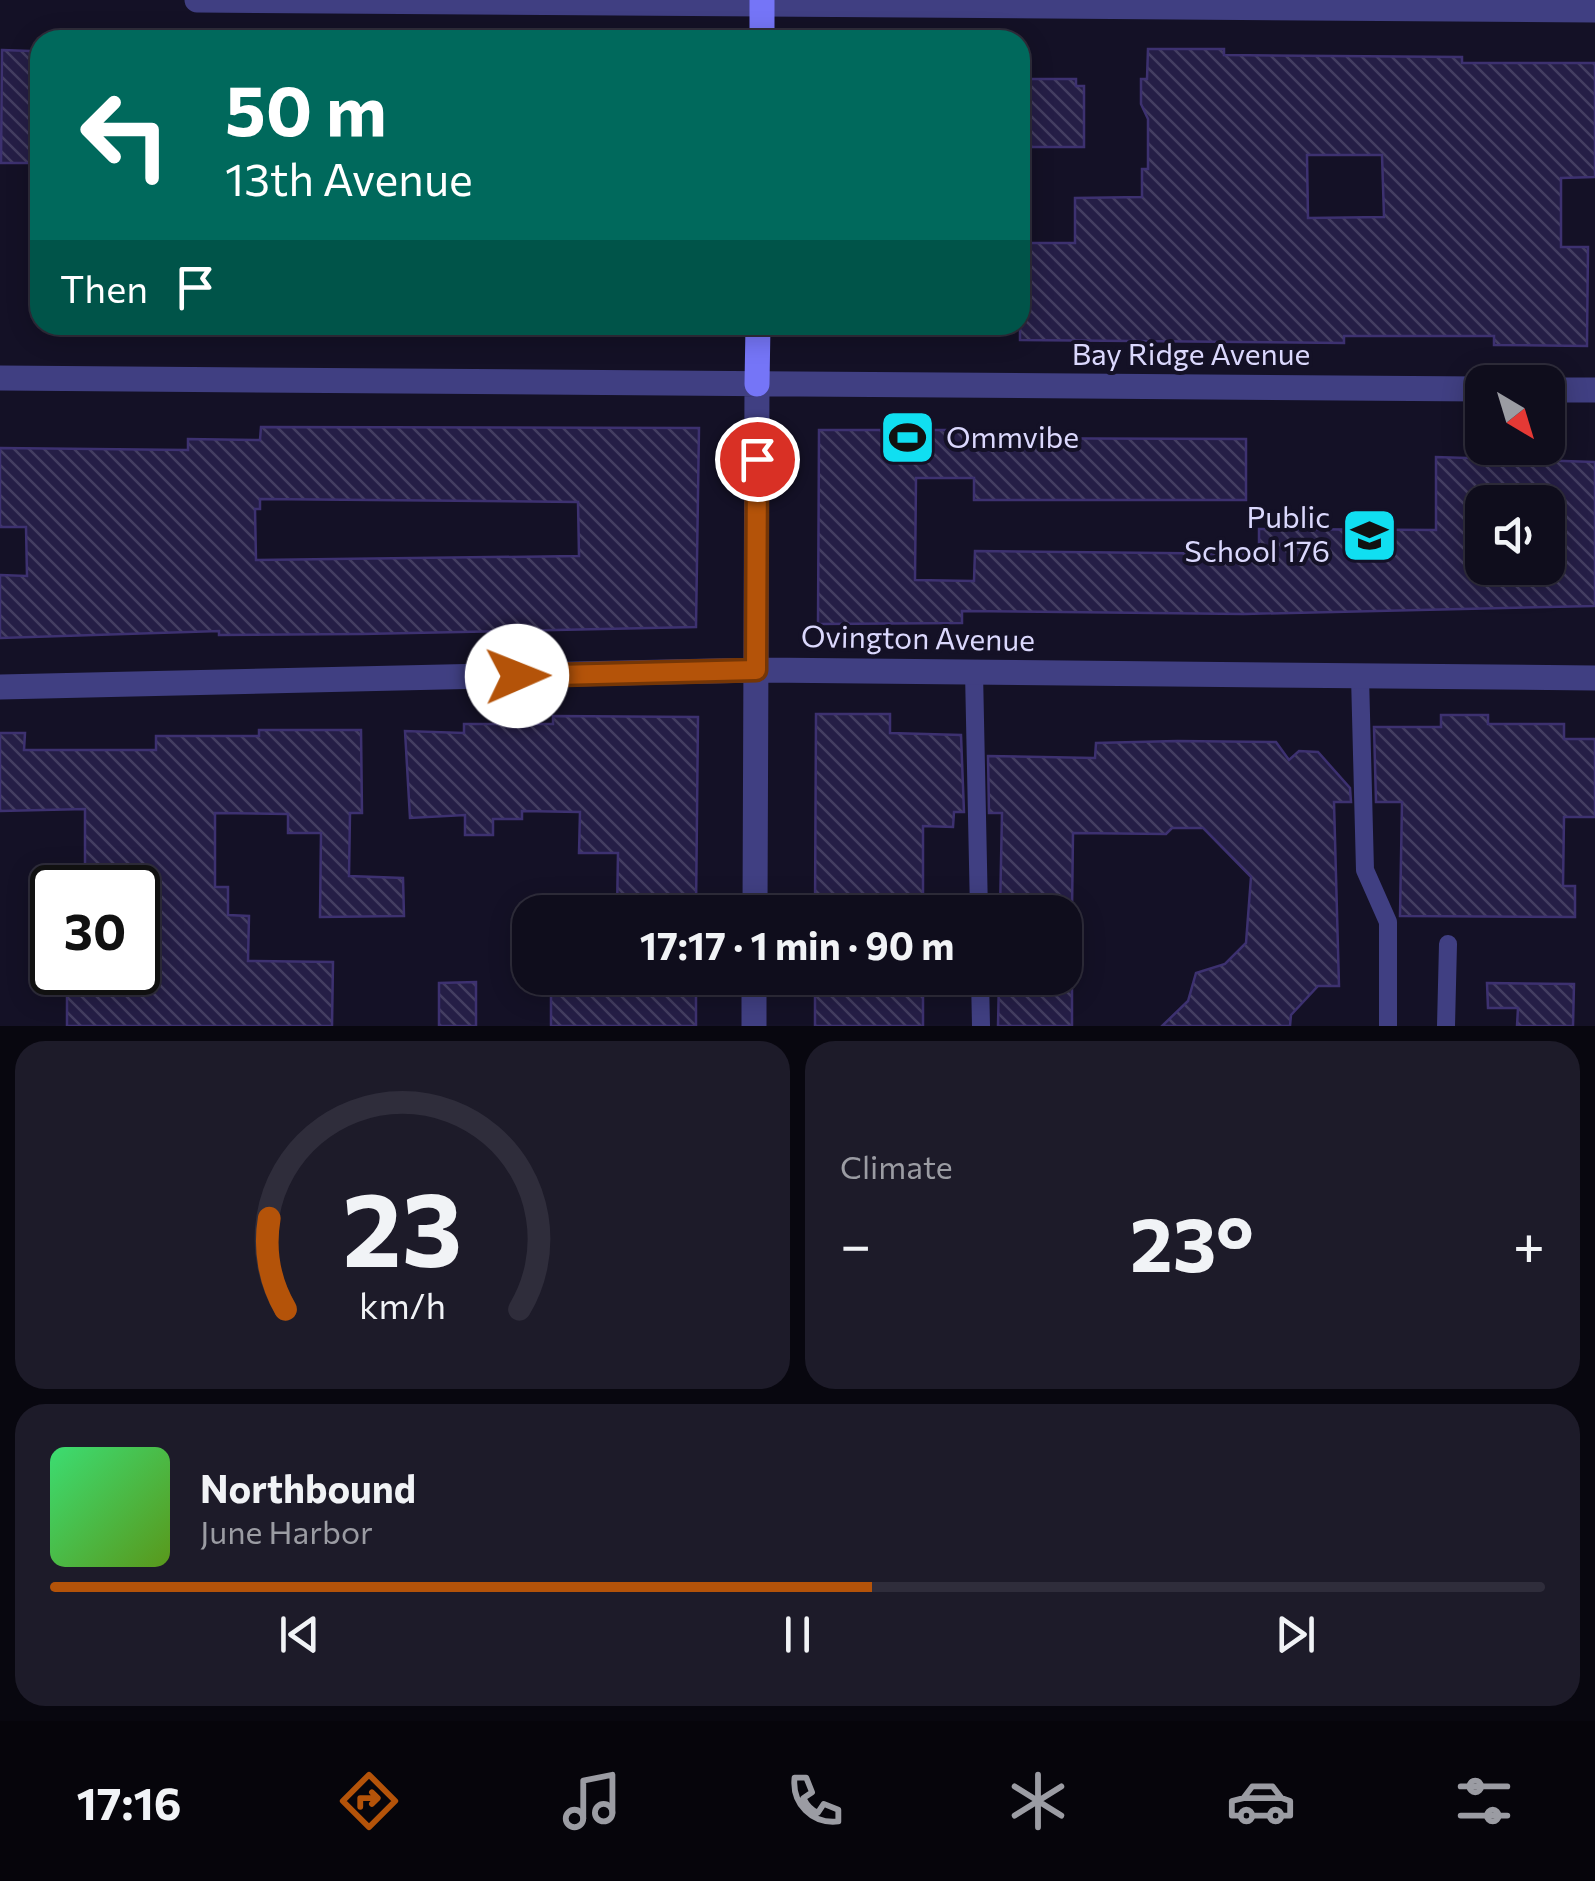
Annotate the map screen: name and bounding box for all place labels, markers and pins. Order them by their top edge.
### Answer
sports icon: Ommvibe [877,408,937,468]
pin [715,417,800,502]
place label: Ommvibe [946,417,1079,454]
place label: Public School 176 [1184,497,1330,568]
school or university icon: Public School 176 [1339,505,1399,565]

